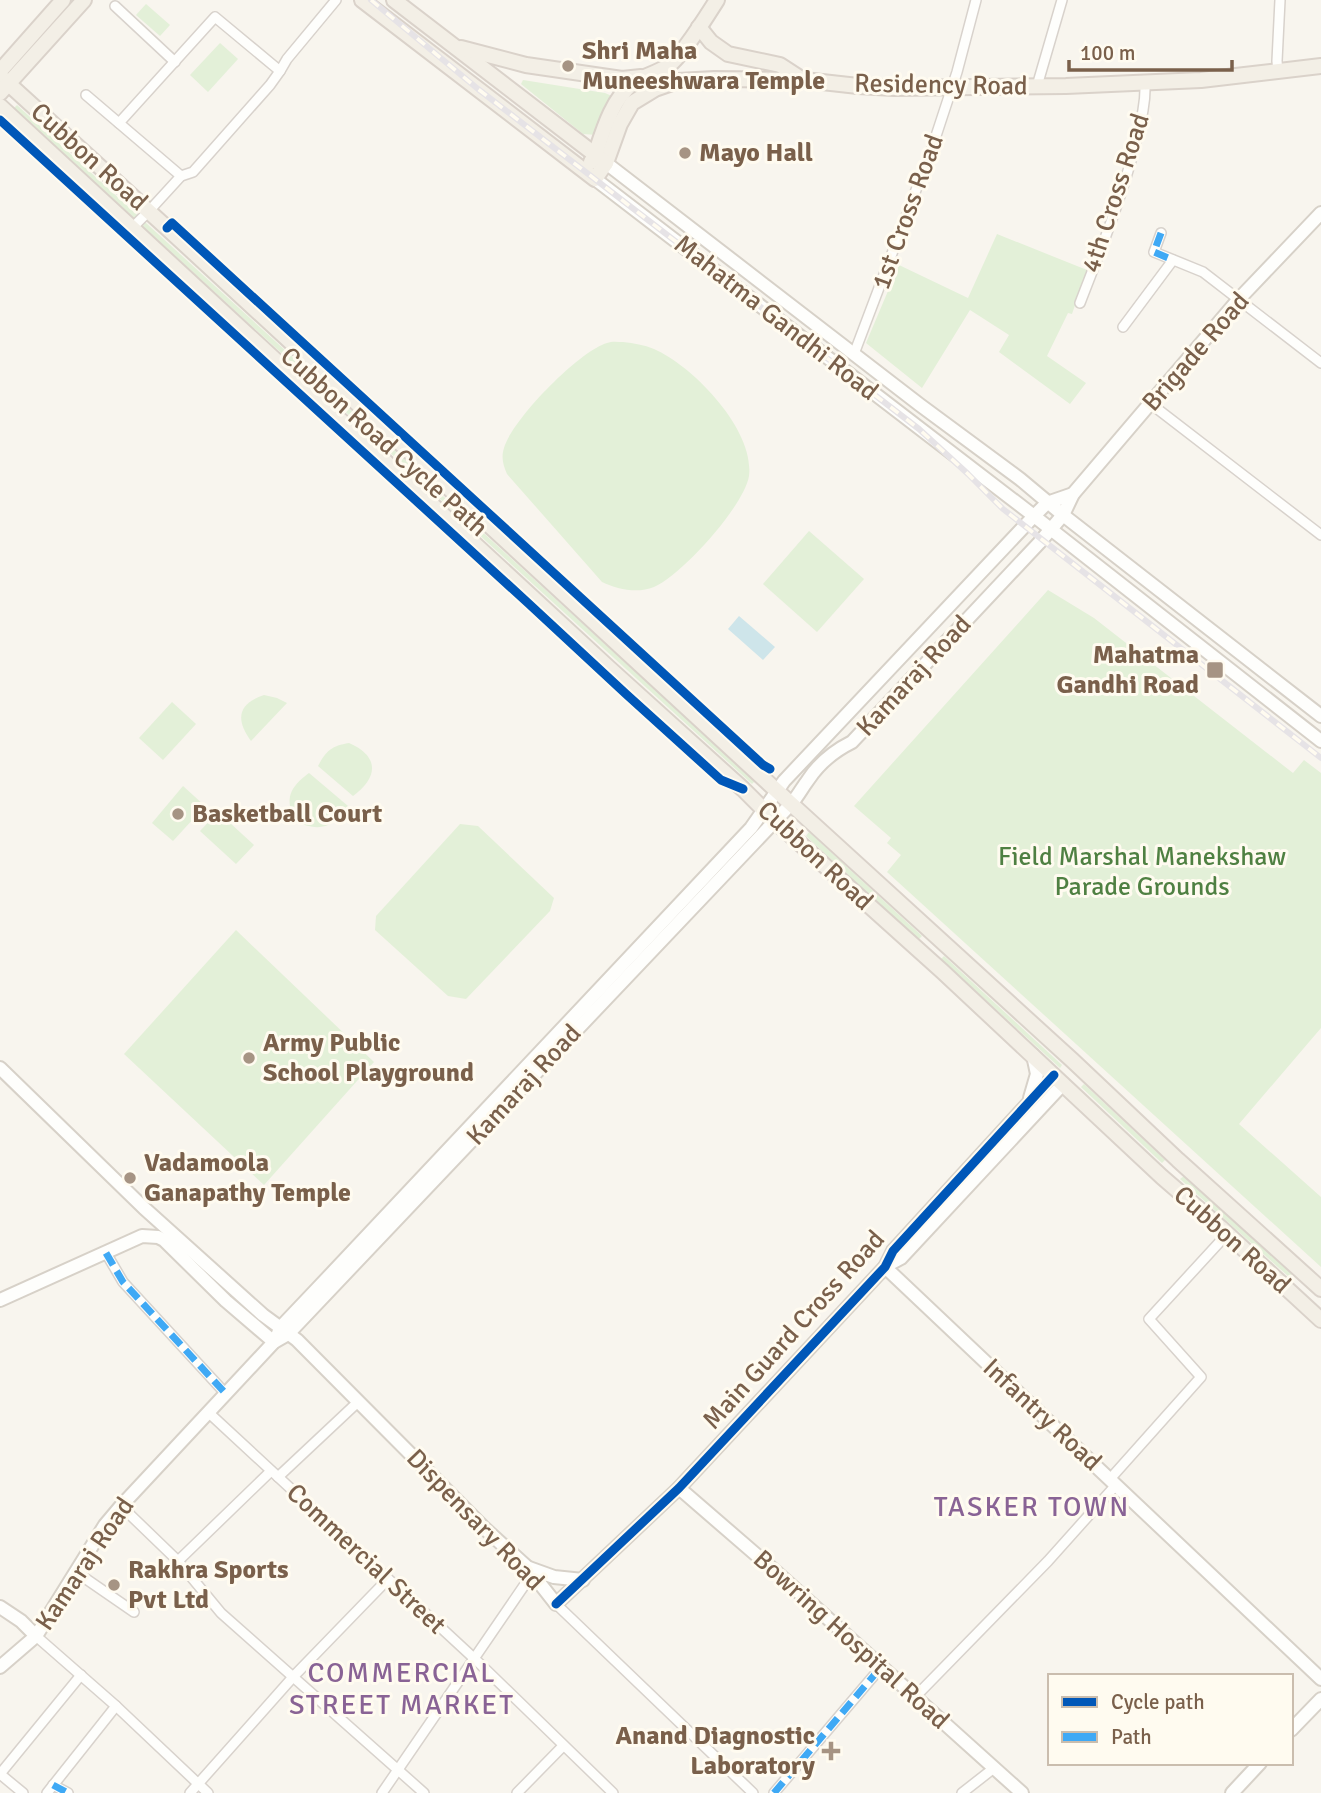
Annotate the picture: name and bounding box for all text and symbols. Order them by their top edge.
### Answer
scale bar [1069,28,1232,72]
place label: Shri Maha Muneeshwara Temple [582,35,825,97]
text: 100 m [1080,40,1135,66]
marker: Shri Maha Muneeshwara Temple [560,58,576,74]
street label: Residency Road [854,67,1028,103]
street label: Cubbon Road [24,96,154,218]
street label: 4th Cross Road [1075,109,1157,277]
street label: 1st Cross Road [865,130,951,294]
place label: Mayo Hall [699,137,813,169]
marker: Mayo Hall [677,145,693,161]
street label: Mahatma Gandhi Road [667,228,885,408]
street label: Brigade Road [1136,286,1256,418]
street label: Cubbon Road Cycle Path [274,340,494,544]
street label: Kamaraj Road [850,609,978,743]
place label: Mahatma Gandhi Road [1056,639,1199,701]
marker: Mahatma Gandhi Road [1205,660,1225,680]
street label: Cubbon Road [751,794,879,918]
place label: Basketball Court [192,798,382,830]
marker: Basketball Court [170,806,186,822]
park label: Field Marshal Manekshaw Parade Grounds [998,841,1286,903]
street label: Kamaraj Road [460,1018,588,1152]
place label: Army Public School Playground [263,1027,474,1089]
marker: Army Public School Playground [241,1050,257,1066]
place label: Vadamoola Ganapathy Temple [144,1147,351,1209]
marker: Vadamoola Ganapathy Temple [122,1170,138,1186]
street label: Cubbon Road [1167,1179,1297,1301]
street label: Main Guard Cross Road [696,1224,892,1436]
street label: Infantry Road [976,1352,1108,1478]
street label: Dispensary Road [399,1443,551,1597]
street label: Commercial Street [280,1477,452,1641]
district label: TASKER TOWN [934,1490,1130,1524]
street label: Kamaraj Road [29,1491,141,1637]
street label: Bowring Hospital Road [746,1544,956,1736]
place label: Rakhra Sports Pvt Ltd [128,1554,289,1616]
marker: Rakhra Sports Pvt Ltd [106,1577,122,1593]
district label: COMMERCIAL STREET MARKET [289,1656,515,1722]
legend [1048,1674,1293,1765]
text: Cycle path [1111,1689,1205,1715]
place label: Anand Diagnostic Laboratory [615,1720,815,1782]
text: Path [1111,1724,1152,1750]
marker: Anand Diagnostic Laboratory [821,1741,841,1761]

